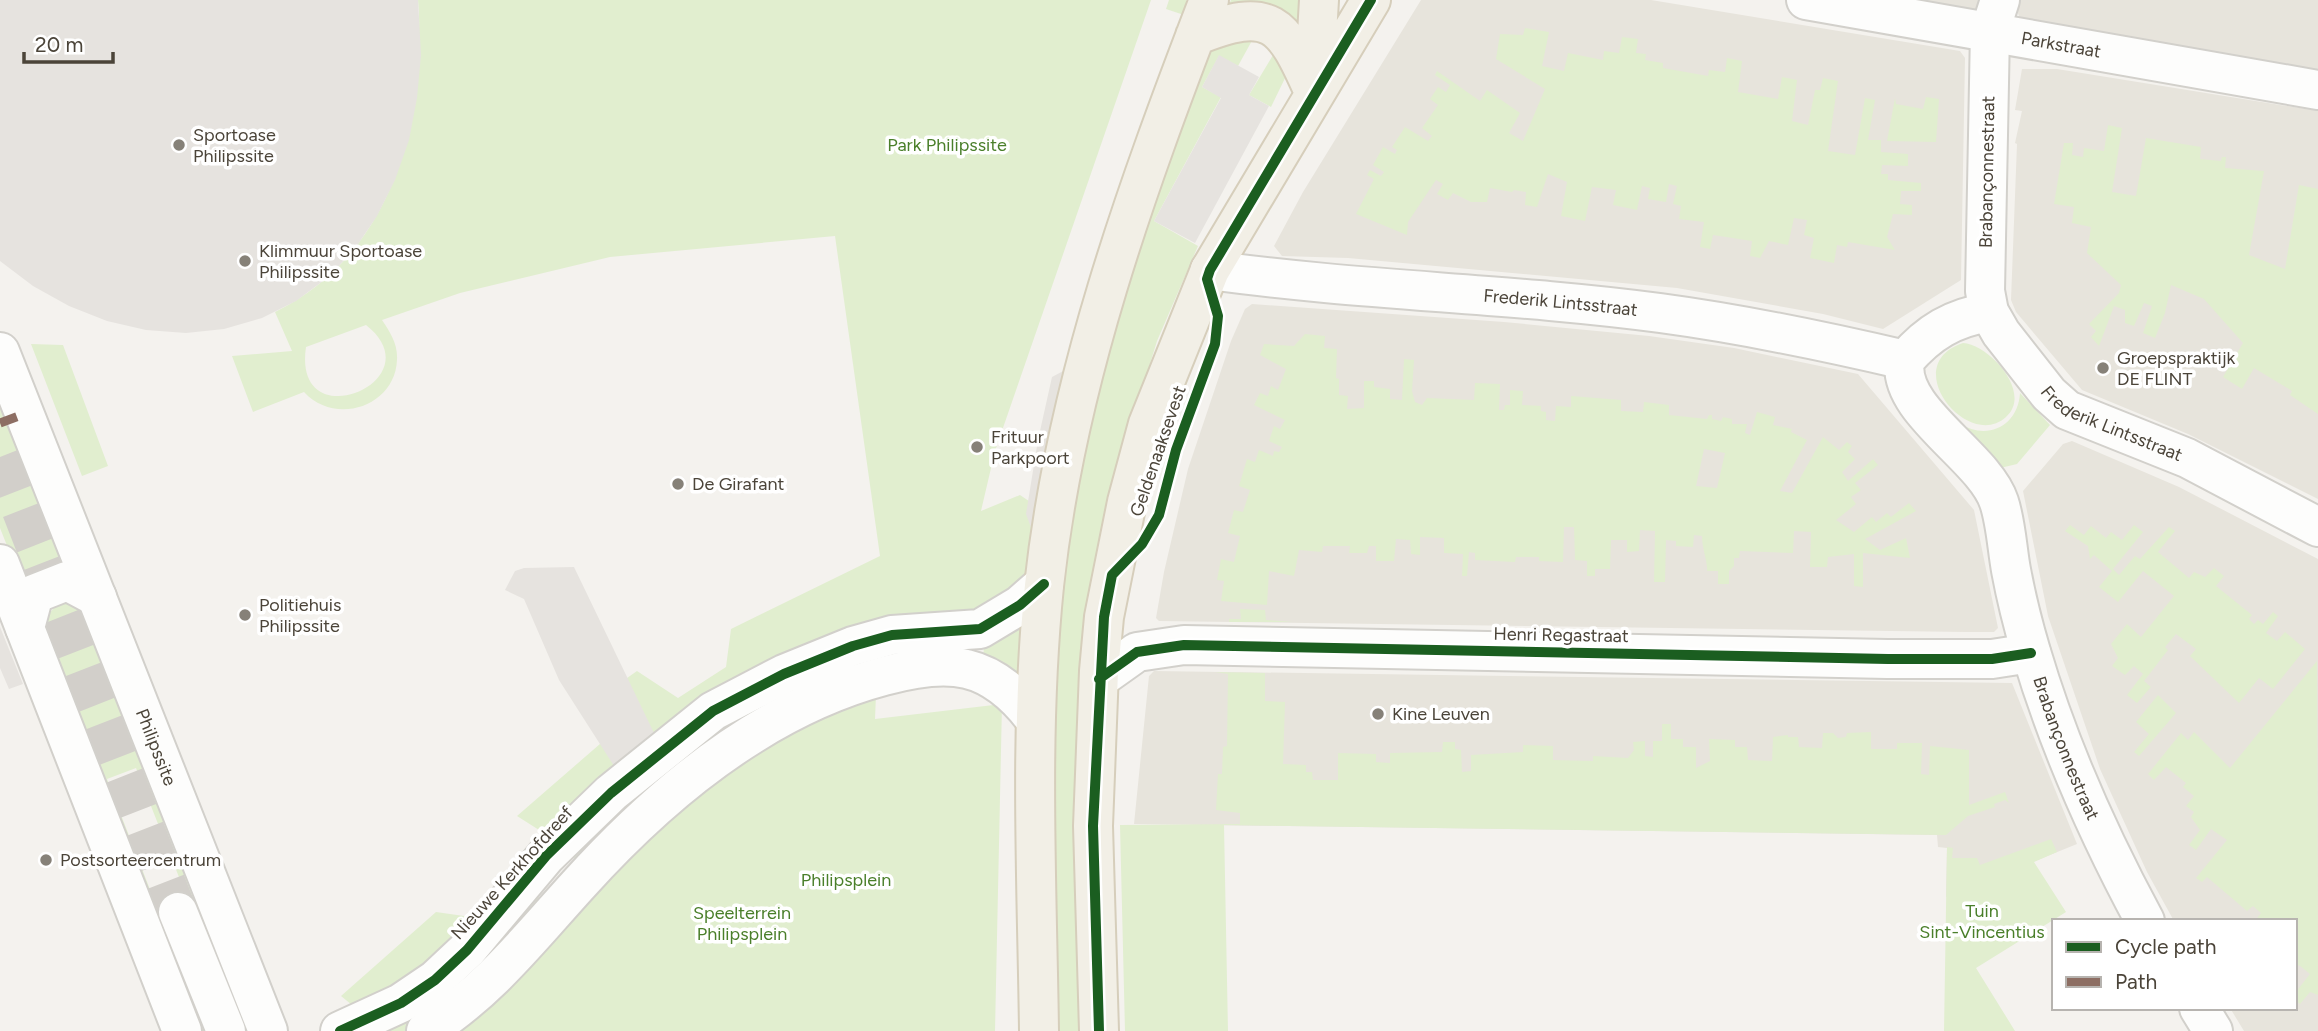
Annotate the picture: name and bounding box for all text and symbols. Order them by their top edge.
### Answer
scale bar [24,21,114,65]
street label: Parkstraat [2019,27,2103,63]
text: 20 m [35,32,83,57]
street label: Brabançonnestraat [1975,95,1999,248]
place label: Sportoase Philipssite [193,124,276,167]
park label: Park Philipssite [887,134,1007,156]
marker: Sportoase Philipssite [171,137,187,153]
place label: Klimmuur Sportoase Philipssite [259,240,422,283]
marker: Klimmuur Sportoase Philipssite [237,253,253,269]
street label: Frederik Lintsstraat [1483,285,1639,321]
place label: Groepspraktijk DE FLINT [2117,347,2236,390]
marker: Groepspraktijk DE FLINT [2095,360,2111,376]
street label: Geldenaaksevest [1125,382,1191,519]
street label: Frederik Lintsstraat [2036,382,2186,466]
place label: Frituur Parkpoort [991,426,1070,469]
marker: Frituur Parkpoort [969,439,985,455]
place label: De Girafant [692,473,785,495]
marker: De Girafant [670,476,686,492]
place label: Politiehuis Philipssite [259,594,341,637]
marker: Politiehuis Philipssite [237,607,253,623]
street label: Henri Regastraat [1493,623,1629,647]
street label: Brabançonnestraat [2028,674,2104,824]
place label: Kine Leuven [1392,703,1490,725]
street label: Philipssite [131,706,181,789]
marker: Kine Leuven [1370,706,1386,722]
street label: Nieuwe Kerkhofdreef [446,802,578,944]
place label: Postsorteercentrum [60,849,221,871]
marker: Postsorteercentrum [38,852,54,868]
park label: Philipsplein [801,869,891,891]
park label: Tuin Sint-Vincentius [1919,900,2045,943]
park label: Speelterrein Philipsplein [693,902,791,945]
legend [2052,919,2297,1010]
text: Cycle path [2115,934,2216,959]
text: Path [2115,969,2157,994]

